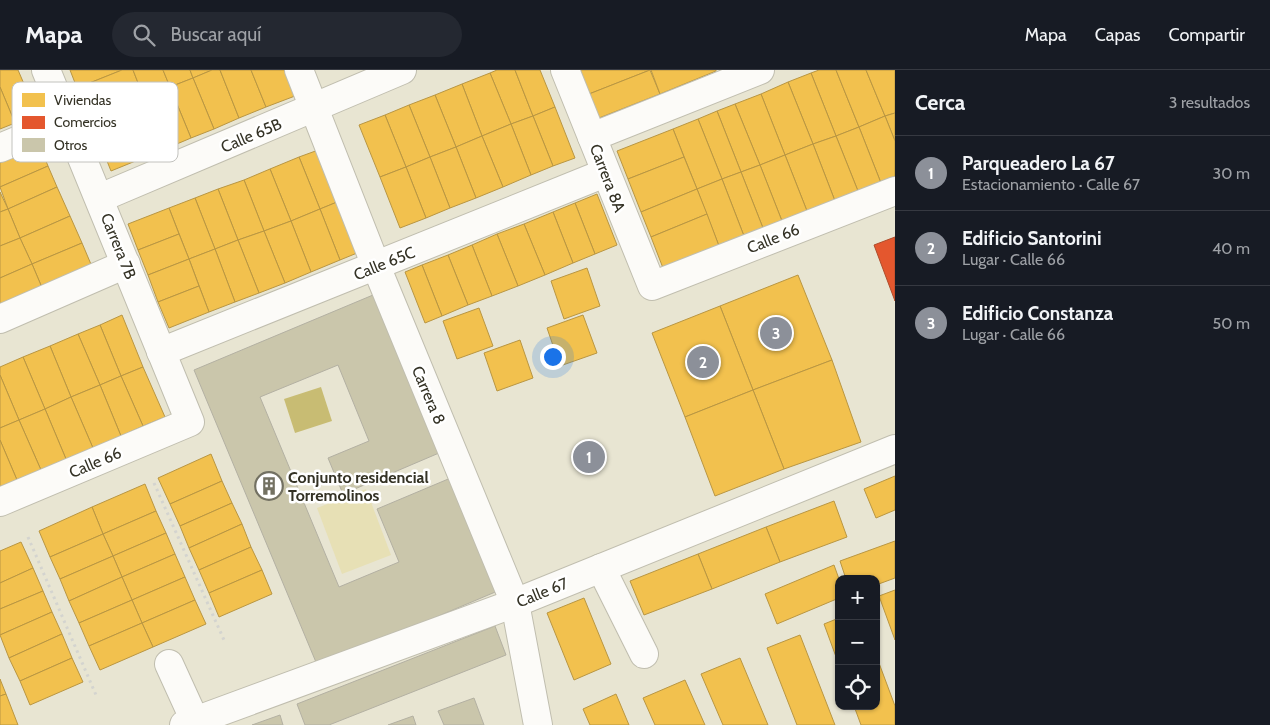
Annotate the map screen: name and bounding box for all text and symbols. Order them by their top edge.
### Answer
search box [112,12,462,57]
text: Mapa [25,20,82,49]
icon: search [130,21,158,49]
text: Buscar aquí [170,23,261,46]
text: Mapa [1025,24,1067,46]
text: Capas [1095,24,1141,46]
text: Compartir [1169,24,1245,46]
legend [12,82,178,162]
text: Cerca [915,90,965,115]
text: Viviendas [54,91,111,109]
text: 3 resultados [1169,93,1250,112]
text: Comercios [54,113,117,131]
street label: Calle 65B [218,114,285,157]
text: Otros [54,136,87,154]
street label: Carrera 8A [586,141,629,215]
text: Parqueadero La 67 [962,152,1115,175]
text: 1 [928,164,934,183]
text: 30 m [1213,164,1250,183]
text: Estacionamiento · Calle 67 [962,175,1140,194]
street label: Carrera 7B [97,210,141,282]
street label: Calle 66 [744,219,802,258]
text: Edificio Santorini [962,227,1102,250]
text: 2 [927,239,935,258]
text: 40 m [1212,239,1250,258]
street label: Calle 65C [351,243,418,284]
text: Lugar · Calle 66 [962,250,1065,269]
text: Edificio Constanza [962,302,1113,325]
pin: 3 [760,314,792,352]
text: 3 [927,314,935,333]
text: 50 m [1213,314,1250,333]
text: Lugar · Calle 66 [962,325,1065,344]
pin: 2 [687,343,719,381]
your location [540,344,566,370]
street label: Carrera 8 [408,363,449,427]
pin: 1 [573,438,605,476]
street label: Calle 66 [66,443,124,482]
place label: Conjunto residencial Torremolinos [288,468,429,505]
building icon: Conjunto residencial Torremolinos [254,471,284,501]
street label: Calle 67 [514,574,571,611]
map controls [835,575,880,710]
button: + [835,575,880,620]
button: − [835,620,880,665]
button: locate [835,665,880,710]

